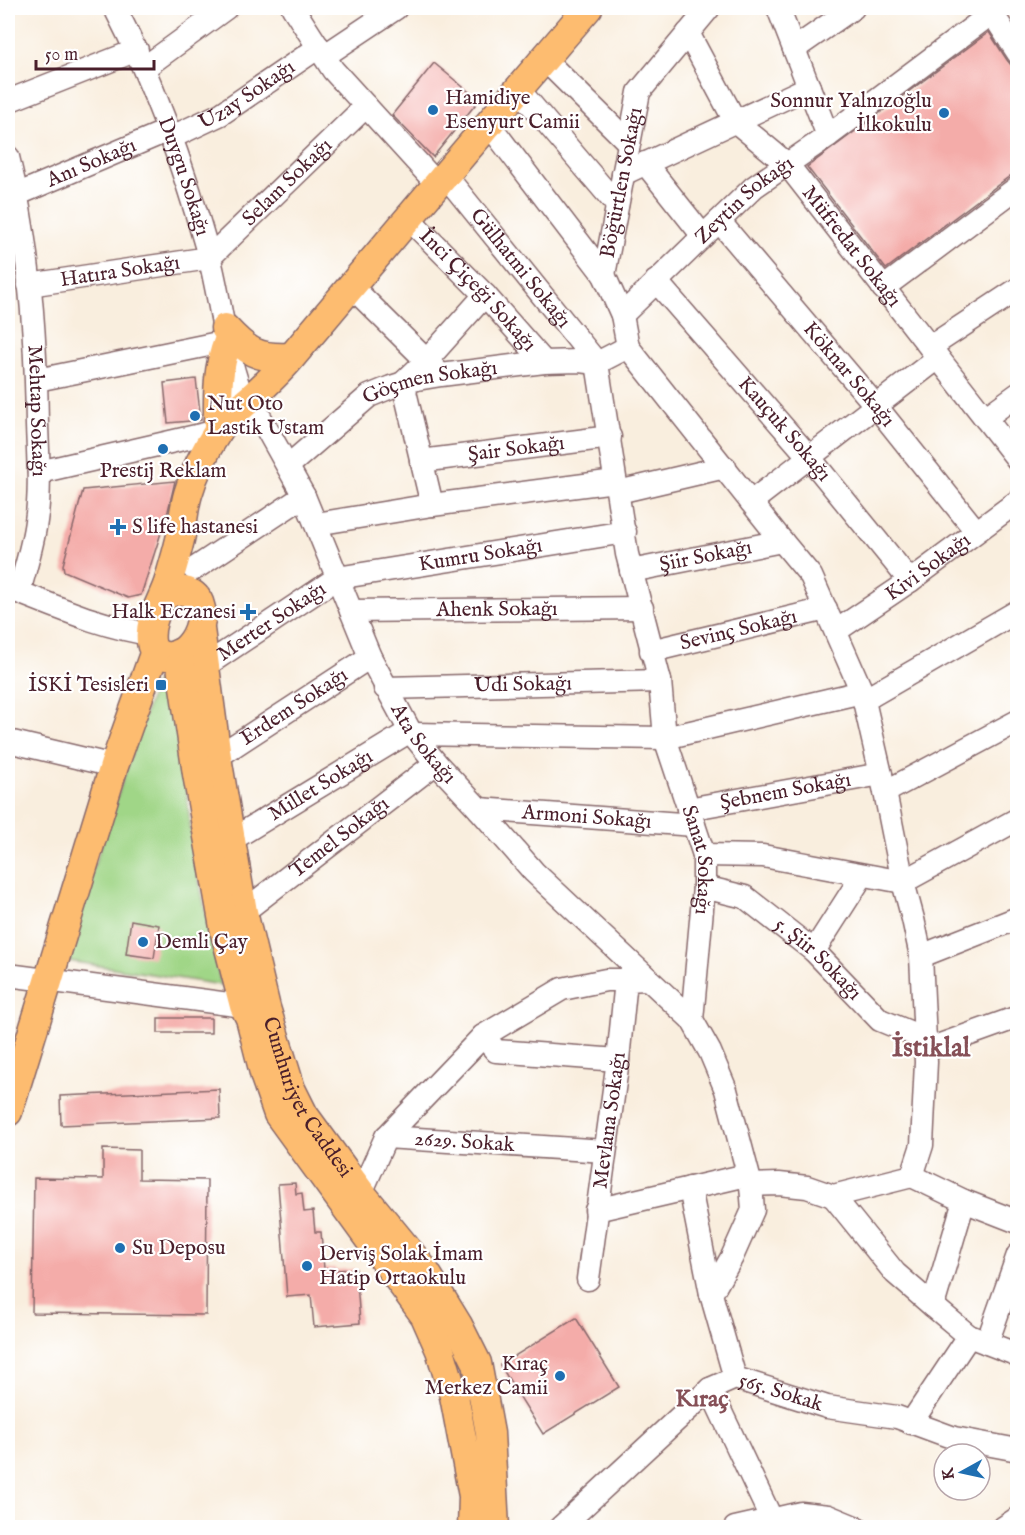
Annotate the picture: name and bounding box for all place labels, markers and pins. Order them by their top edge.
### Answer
place label: Hamidiye Esenyurt Camii [445,85,580,136]
place label: Sonnur Yalnızoğlu İlkokulu [770,88,932,139]
marker: Hamidiye Esenyurt Camii [426,103,440,117]
marker: Sonnur Yalnızoğlu İlkokulu [937,106,951,120]
place label: Nut Oto Lastik Ustam [207,391,324,442]
marker: Nut Oto Lastik Ustam [188,409,202,423]
marker: Prestij Reklam [156,442,170,456]
place label: Prestij Reklam [100,458,226,485]
place label: S life hastanesi [132,514,258,541]
marker: S life hastanesi [109,518,127,536]
place label: Halk Eczanesi [111,599,236,626]
marker: Halk Eczanesi [241,605,255,619]
place label: İSKİ Tesisleri [28,672,149,699]
marker: İSKİ Tesisleri [154,678,168,692]
place label: Demli Çay [155,929,249,956]
marker: Demli Çay [136,935,150,949]
place label: Su Deposu [132,1235,226,1262]
marker: Su Deposu [113,1241,127,1255]
place label: Derviş Solak İmam Hatip Ortaokulu [319,1241,483,1292]
marker: Derviş Solak İmam Hatip Ortaokulu [300,1259,314,1273]
place label: Kıraç Merkez Camii [425,1351,548,1402]
marker: Kıraç Merkez Camii [553,1369,567,1383]

